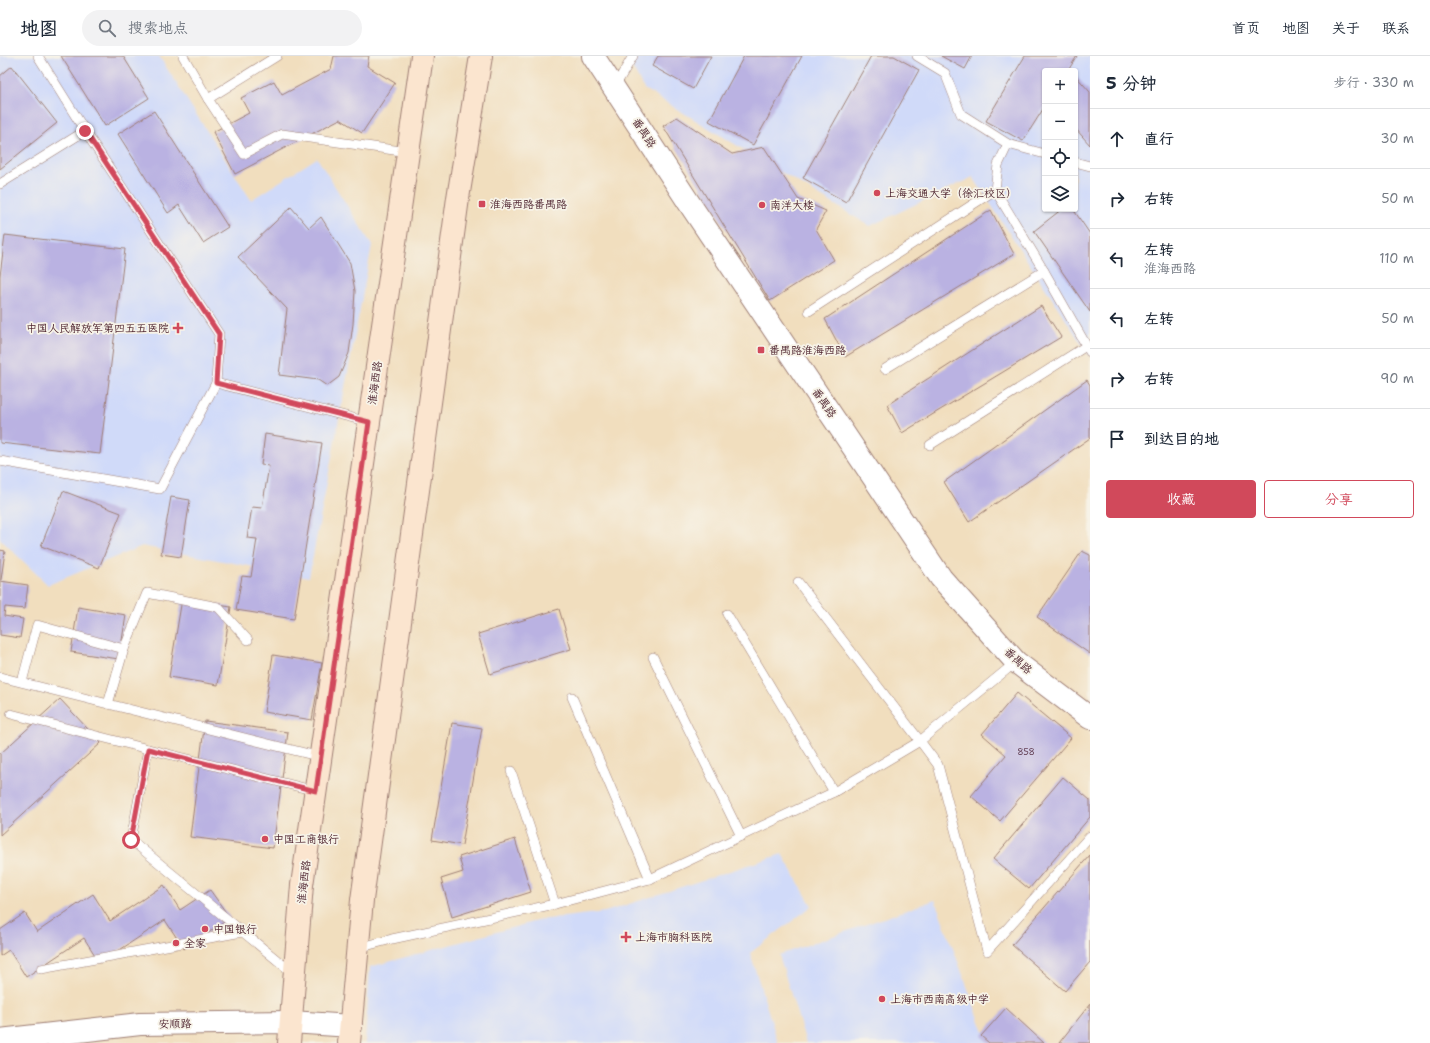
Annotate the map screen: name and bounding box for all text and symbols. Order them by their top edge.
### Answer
search box [82,10,362,46]
text: 地图 [20,16,58,41]
icon: search [96,17,118,39]
text: 搜索地点 [128,18,188,38]
text: 首页 [1232,19,1260,37]
text: 地图 [1282,19,1310,37]
text: 关于 [1332,19,1360,37]
text: 联系 [1382,19,1410,37]
map controls [1042,68,1078,212]
button: + [1042,68,1078,104]
text: 5 分钟 [1106,72,1156,94]
text: 步行 · 330 m [1334,74,1414,91]
button: − [1042,104,1078,140]
street label: 番禺路 [629,115,659,151]
route end [76,122,94,140]
icon: ahead [1106,128,1128,150]
text: 直行 [1144,129,1174,149]
text: 30 m [1380,130,1414,147]
button: locate [1042,140,1078,176]
button: layers [1042,176,1078,212]
place label: 上海交通大学（徐汇校区） [885,186,1017,201]
marker: 上海交通大学（徐汇校区） [872,188,882,198]
icon: right [1106,188,1128,210]
text: 右转 [1144,189,1174,209]
text: 50 m [1381,190,1414,207]
place label: 淮海西路番禺路 [490,197,567,212]
place label: 南洋大楼 [770,198,814,213]
marker: 淮海西路番禺路 [477,199,487,209]
marker: 南洋大楼 [757,200,767,210]
text: 左转 [1144,240,1174,260]
icon: left [1106,248,1128,270]
text: 110 m [1379,250,1414,267]
text: 淮海西路 [1144,260,1196,277]
icon: left [1106,308,1128,330]
text: 左转 [1144,309,1174,329]
text: 50 m [1381,310,1414,327]
place label: 中国人民解放军第四五五医院 [26,321,169,336]
marker: 中国人民解放军第四五五医院 [172,322,184,334]
place label: 番禺路淮海西路 [769,343,846,358]
marker: 番禺路淮海西路 [756,345,766,355]
street label: 淮海西路 [365,360,385,406]
icon: right [1106,368,1128,390]
text: 右转 [1144,369,1174,389]
text: 90 m [1380,370,1414,387]
street label: 番禺路 [809,385,839,421]
icon: arrive [1106,428,1128,450]
text: 到达目的地 [1144,429,1219,449]
button: 收藏 [1106,480,1256,518]
button: 分享 [1264,480,1414,518]
street label: 番禺路 [1001,644,1035,678]
house number: 858 [1017,746,1035,758]
route start [122,831,140,849]
place label: 中国工商银行 [273,832,339,847]
marker: 中国工商银行 [260,834,270,844]
street label: 淮海西路 [294,859,314,905]
place label: 中国银行 [213,922,257,937]
marker: 中国银行 [200,924,210,934]
place label: 上海市胸科医院 [635,930,712,945]
marker: 上海市胸科医院 [620,931,632,943]
place label: 全家 [184,936,206,951]
marker: 全家 [171,938,181,948]
place label: 上海市西南高级中学 [890,992,989,1007]
marker: 上海市西南高级中学 [877,994,887,1004]
street label: 安顺路 [158,1016,192,1032]

